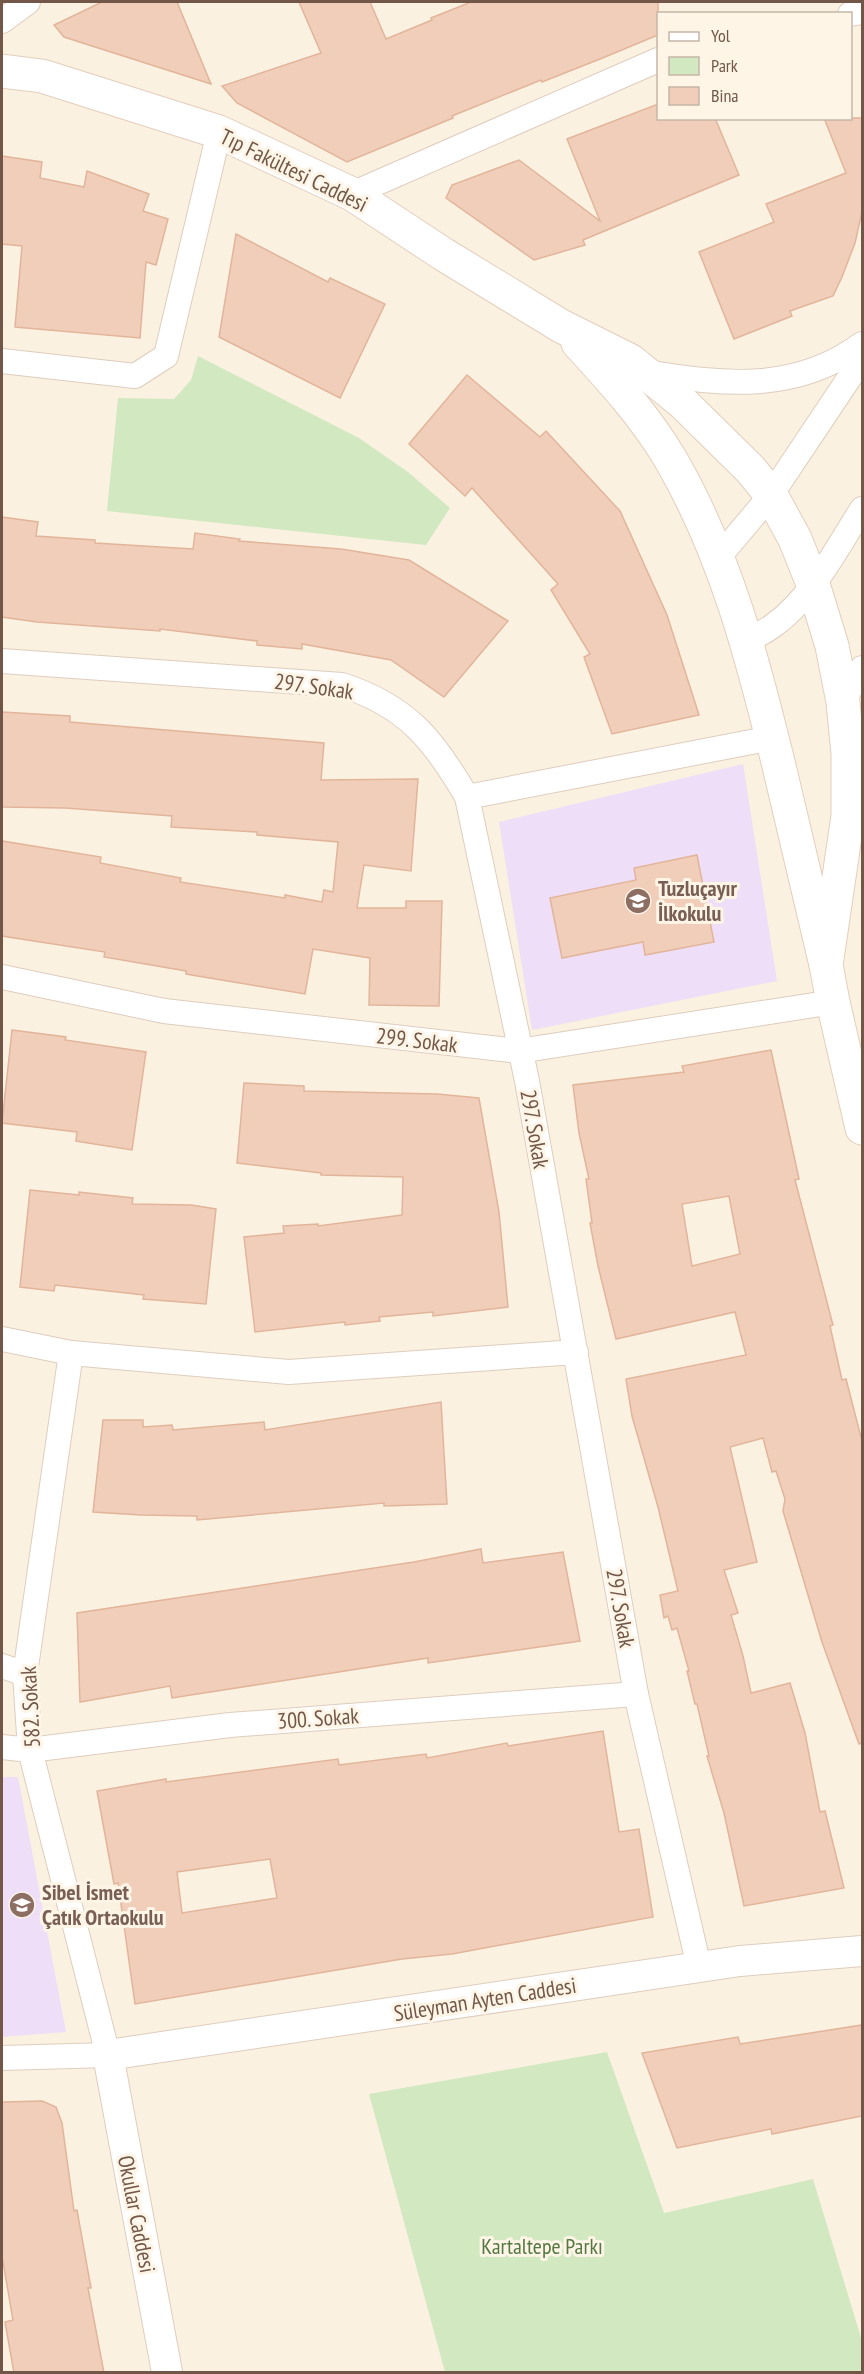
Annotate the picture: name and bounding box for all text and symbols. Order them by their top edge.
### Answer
legend [657,12,852,120]
text: Yol [711,24,731,47]
text: Park [711,54,738,77]
text: Bina [711,84,739,107]
street label: Tıp Fakültesi Caddesi [216,122,372,218]
street label: 297. Sokak [273,667,356,705]
place label: Tuzluçayır İlkokulu [658,874,737,927]
school or university icon: Tuzluçayır İlkokulu [623,886,653,916]
street label: 299. Sokak [375,1021,460,1059]
street label: 297. Sokak [514,1087,556,1171]
street label: 297. Sokak [600,1566,642,1650]
street label: 582. Sokak [14,1665,46,1748]
street label: 300. Sokak [276,1701,360,1735]
place label: Sibel İsmet Çatık Ortaokulu [42,1878,164,1931]
school or university icon: Sibel İsmet Çatık Ortaokulu [7,1890,37,1920]
street label: Süleyman Ayten Caddesi [392,1971,578,2027]
street label: Okullar Caddesi [112,2153,162,2275]
park label: Kartaltepe Parkı [481,2232,603,2260]

